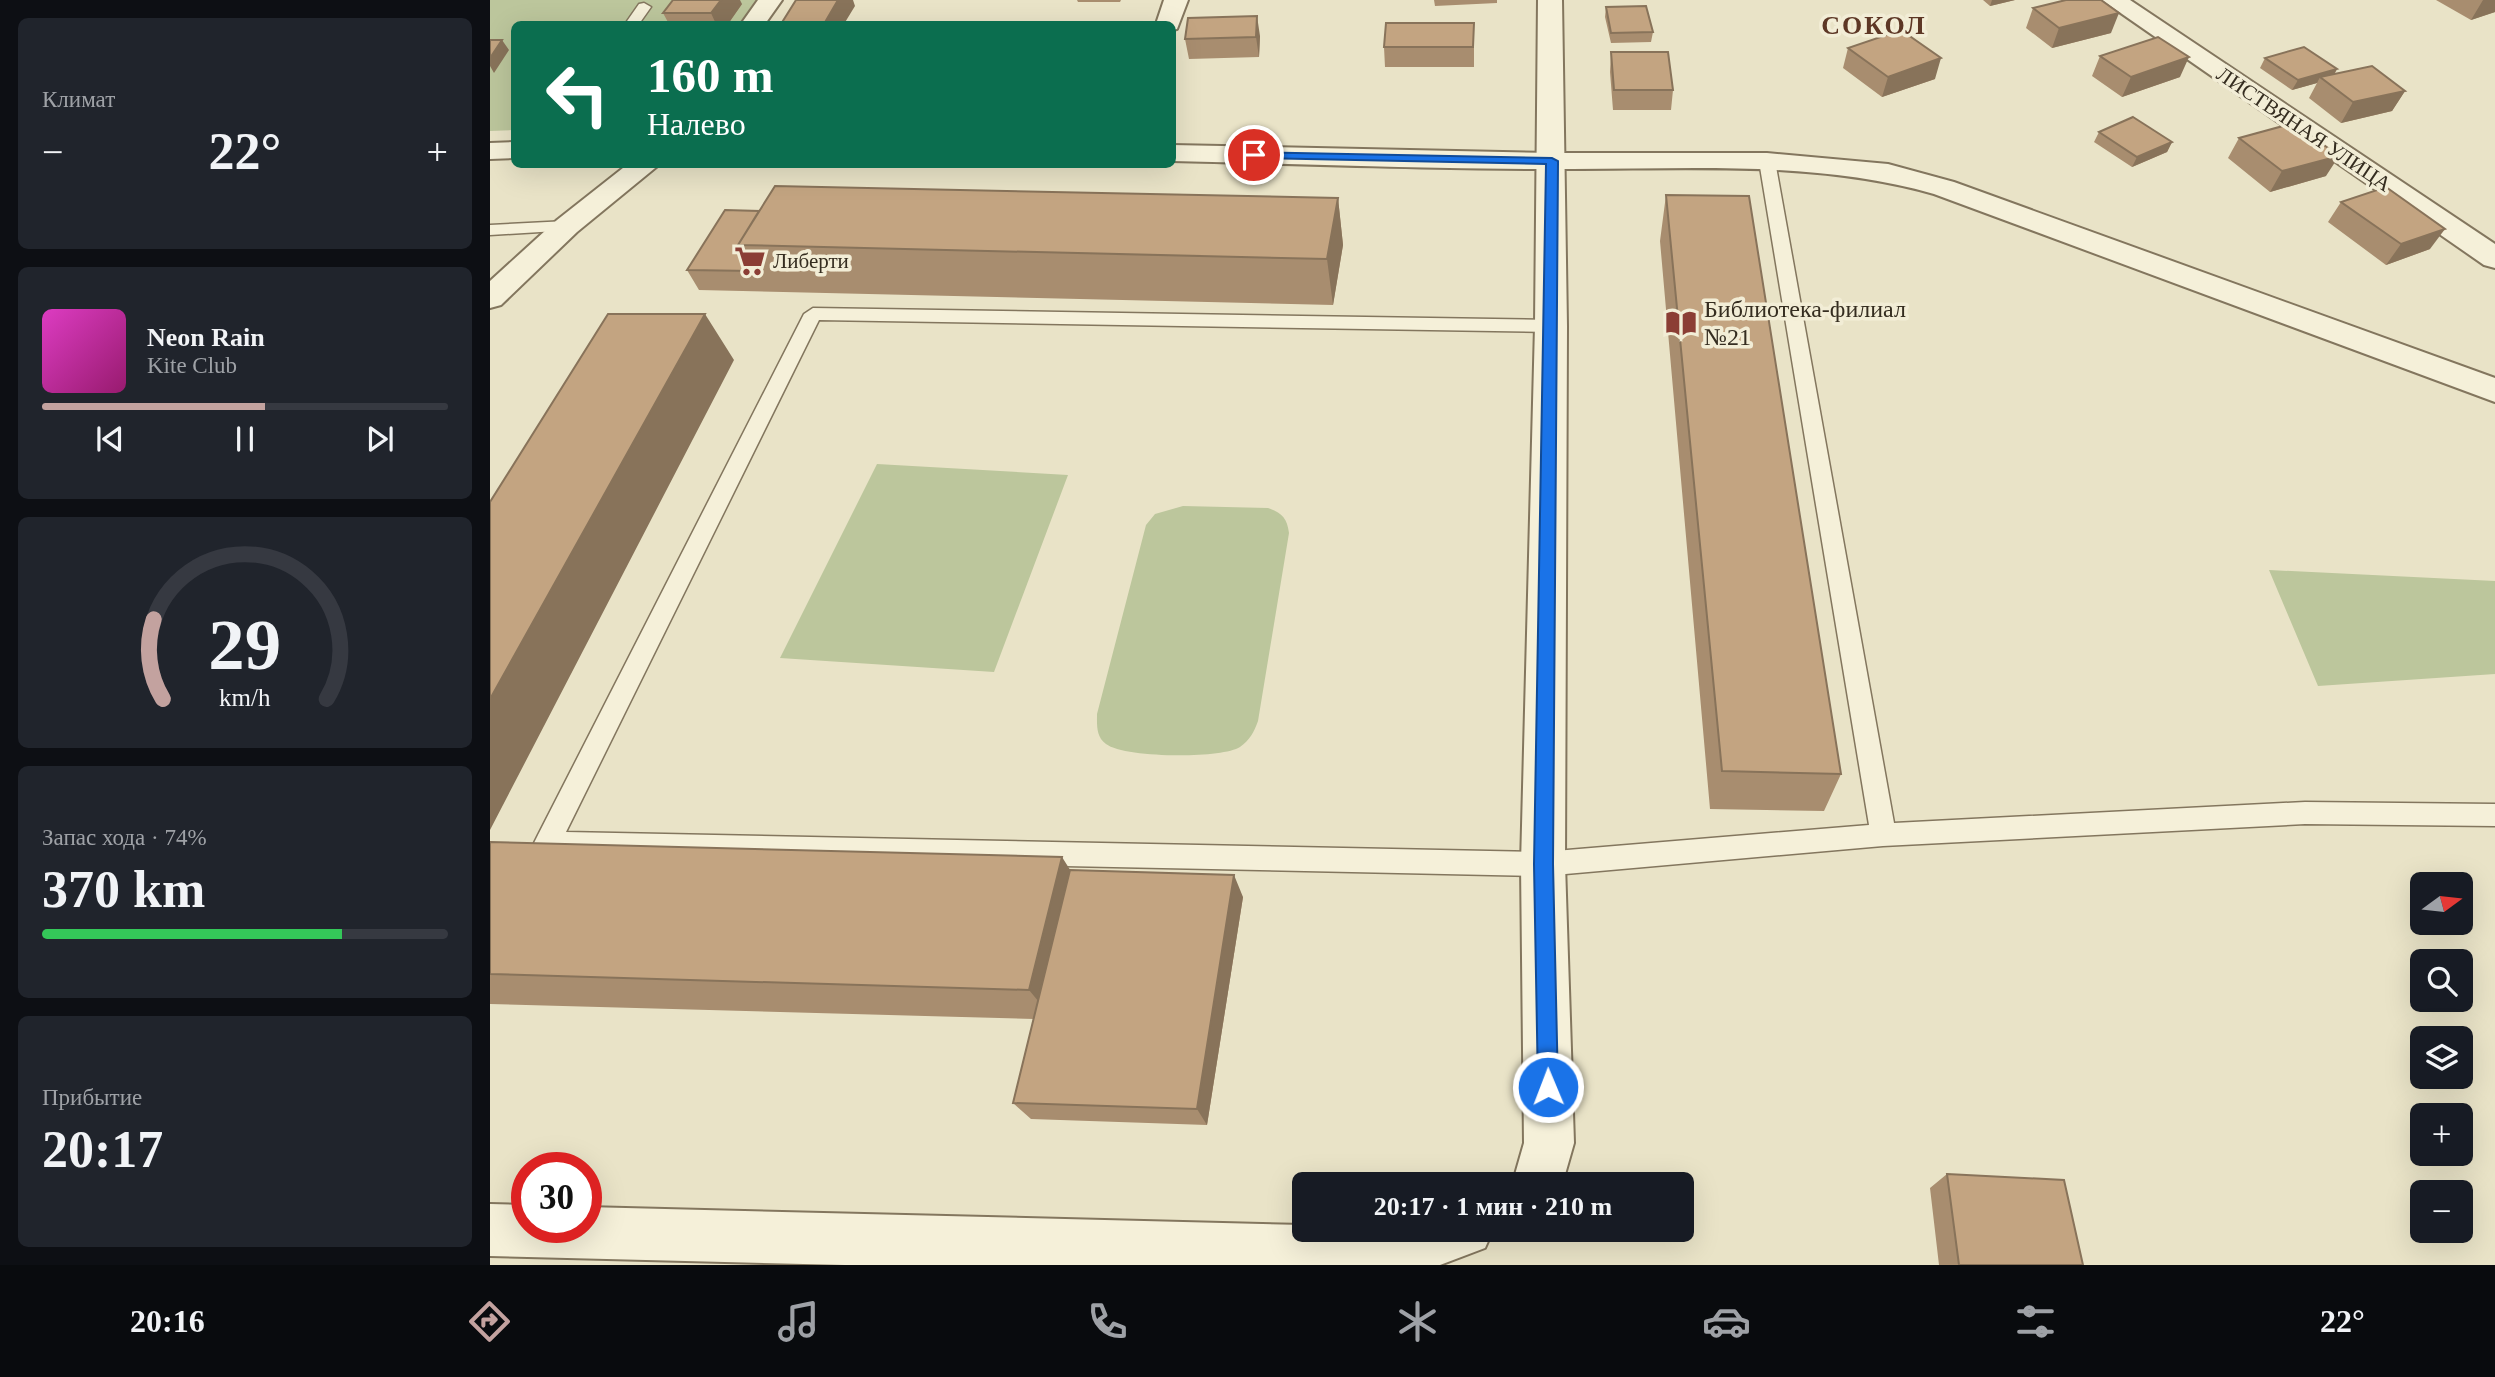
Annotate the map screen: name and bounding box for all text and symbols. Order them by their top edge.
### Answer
district label: СОКОЛ [1821,11,1927,40]
text: 160 m [647,48,774,103]
icon: left [532,49,623,140]
street label: ЛИСТВЯНАЯ УЛИЦА [2212,62,2396,197]
text: Климат [42,87,115,112]
text: Налево [647,106,746,142]
text: 22° [209,123,281,180]
pin [1224,125,1284,185]
text: − [42,131,63,173]
text: + [427,131,448,173]
icon: arrive [1235,136,1273,174]
supermarket icon: Либерти [733,244,767,278]
place label: Либерти [773,249,849,273]
place label: Библиотека-филиал №21 [1704,296,1906,350]
library icon: Библиотека-филиал №21 [1664,306,1698,340]
text: Neon Rain [147,323,265,352]
text: Kite Club [147,353,237,378]
icon: previous [91,420,129,458]
icon: pause [226,420,264,458]
icon: next [361,420,399,458]
text: 29 [209,604,281,685]
text: km/h [219,683,271,710]
text: Запас хода · 74% [42,825,207,850]
text: 370 km [42,861,205,918]
north arrow [2410,872,2473,934]
map controls [2410,872,2473,1243]
button: search [2410,949,2473,1012]
button: layers [2410,1026,2473,1089]
position arrow [1511,1050,1585,1124]
text: Прибытие [42,1085,142,1110]
button: + [2410,1103,2473,1166]
text: 20:17 [42,1121,163,1178]
speed limit sign: 30 [511,1152,602,1243]
button: − [2410,1180,2473,1243]
text: 20:17 · 1 мин · 210 m [1374,1192,1612,1221]
icon: directions [465,1297,514,1346]
icon: music [774,1297,823,1346]
icon: phone [1083,1297,1132,1346]
icon: climate [1393,1297,1442,1346]
icon: car [1702,1297,1751,1346]
icon: filters [2011,1297,2060,1346]
text: 20:16 [130,1303,205,1339]
text: 22° [2320,1303,2365,1339]

